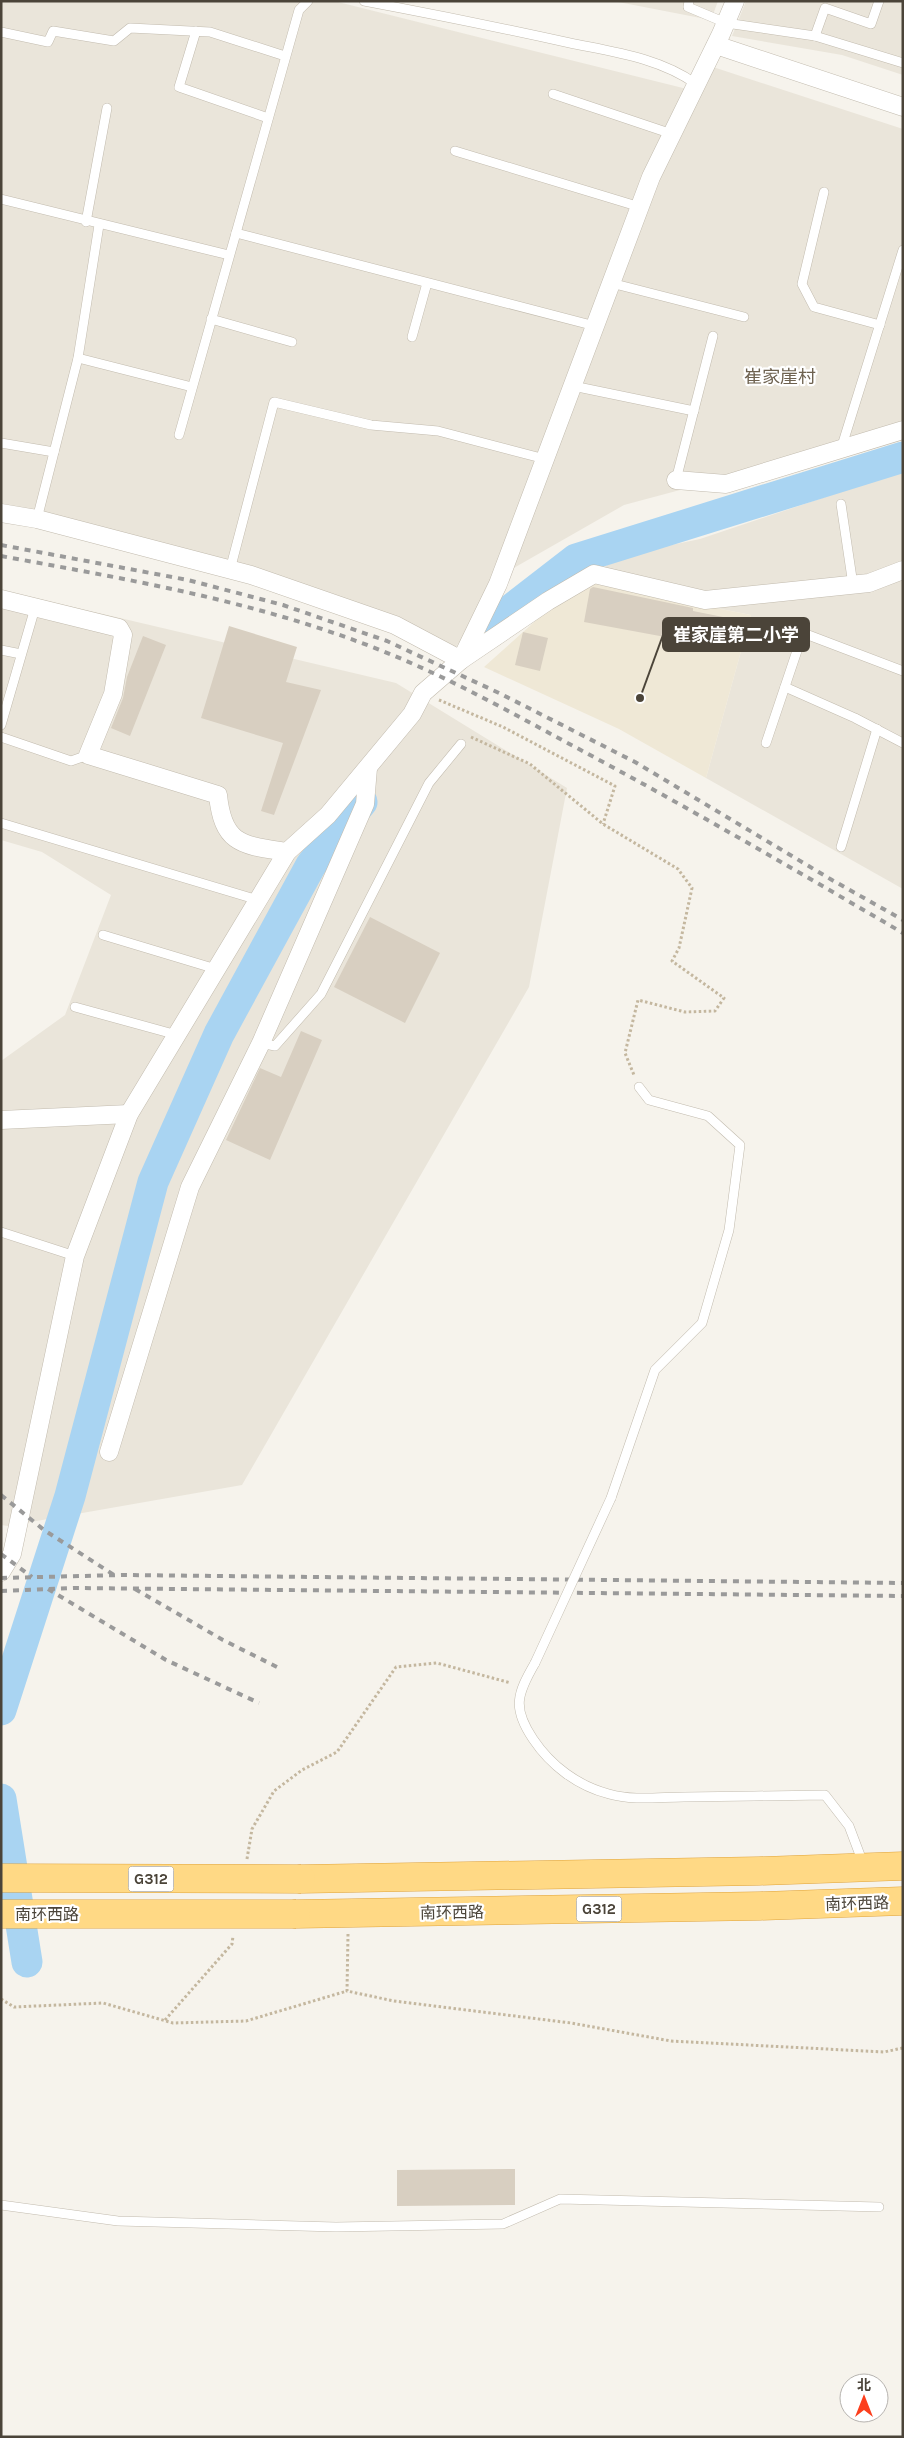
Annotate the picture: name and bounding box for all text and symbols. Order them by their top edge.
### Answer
district label: 崔家崖村 [744,366,816,388]
callout: 崔家崖第二小学 [663,618,809,651]
text: 崔家崖第二小学 [673,624,799,646]
road number: G312 [128,1866,174,1892]
street label: 南环西路 [825,1893,889,1914]
road number: G312 [576,1896,622,1922]
street label: 南环西路 [420,1902,484,1923]
street label: 南环西路 [15,1905,79,1924]
north arrow [839,2373,889,2423]
text: 北 [857,2377,871,2394]

